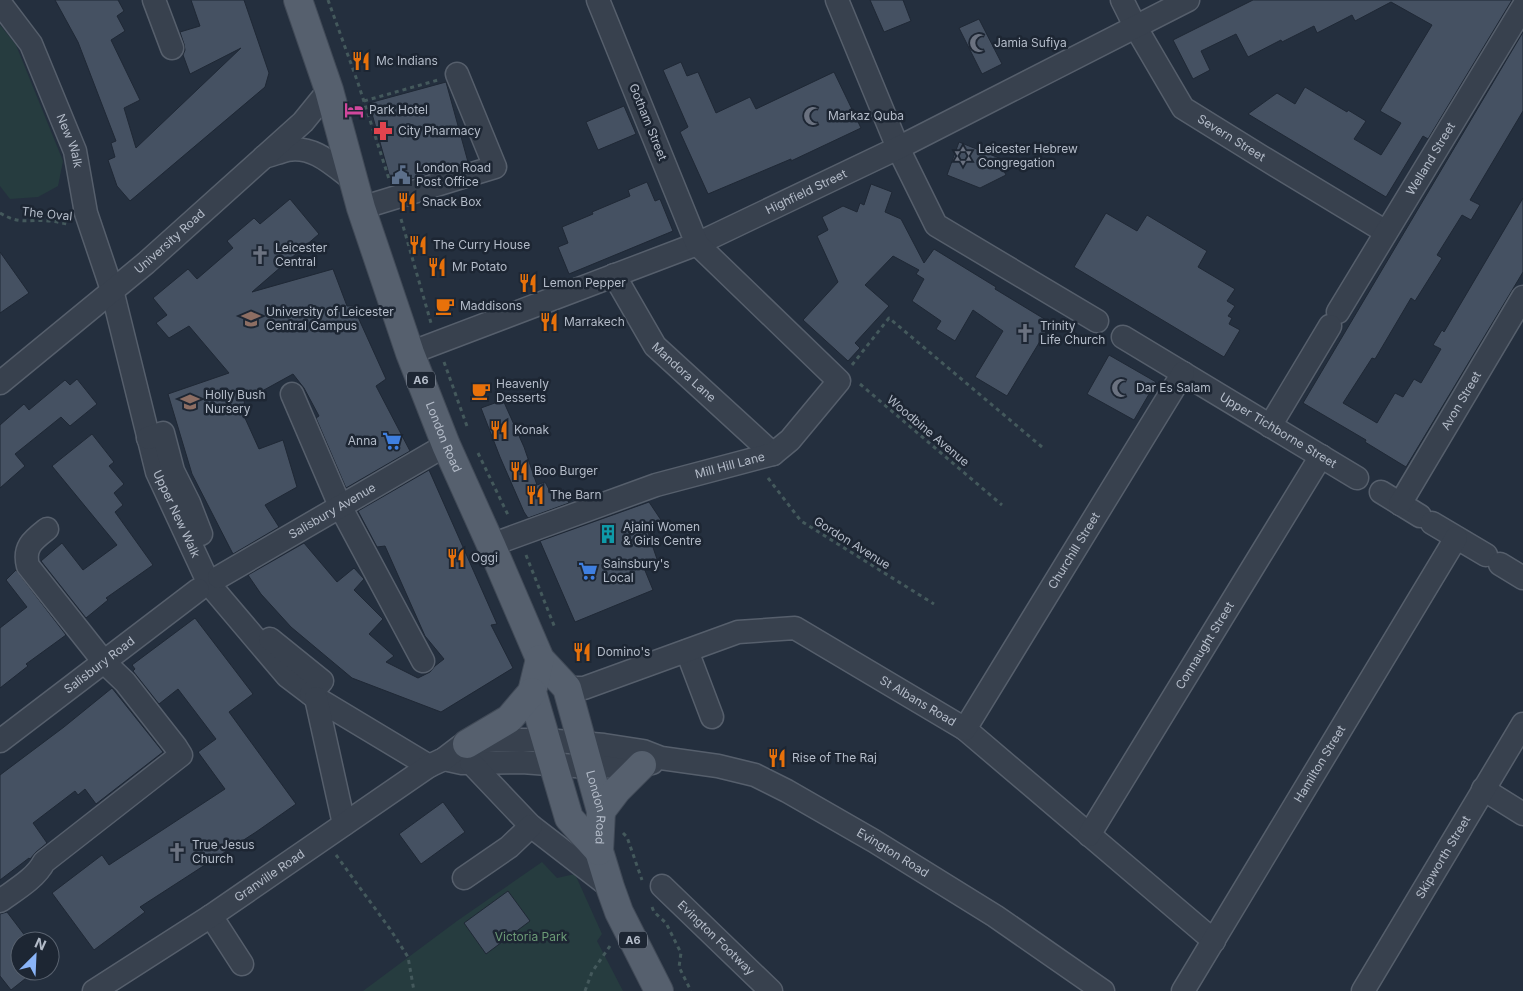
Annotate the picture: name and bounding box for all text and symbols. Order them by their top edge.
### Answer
mosque icon: Jamia Sufiya [968,32,990,54]
place label: Jamia Sufiya [994,35,1067,50]
restaurant icon: Mc Indians [350,50,372,72]
place label: Mc Indians [376,53,438,68]
street label: Gotham Street [626,81,671,163]
hotel icon: Park Hotel [343,99,365,121]
place label: Park Hotel [369,102,428,117]
mosque icon: Markaz Quba [802,105,824,127]
place label: Markaz Quba [828,108,904,123]
street label: Severn Street [1195,111,1268,164]
street label: New Walk [54,112,86,170]
street label: Welland Street [1403,119,1458,198]
pharmacy icon: City Pharmacy [372,120,394,142]
place label: City Pharmacy [398,123,481,138]
place label: Leicester Hebrew Congregation [978,141,1078,170]
synagogue icon: Leicester Hebrew Congregation [952,145,974,167]
place label: London Road Post Office [416,160,491,189]
public building icon: London Road Post Office [390,164,412,186]
street label: Highfield Street [763,166,849,217]
restaurant icon: Snack Box [396,191,418,213]
place label: Snack Box [422,194,482,209]
street label: The Oval [21,203,73,224]
street label: University Road [131,206,208,276]
restaurant icon: The Curry House [407,234,429,256]
place label: The Curry House [433,237,530,252]
place label: Leicester Central [275,240,328,269]
church icon: Leicester Central [249,244,271,266]
restaurant icon: Mr Potato [426,256,448,278]
place label: Mr Potato [452,259,507,274]
restaurant icon: Lemon Pepper [517,272,539,294]
place label: Lemon Pepper [543,275,626,290]
cafe icon: Maddisons [434,295,456,317]
place label: Maddisons [460,298,522,313]
place label: University of Leicester Central Campus [266,304,394,333]
school or university icon: University of Leicester Central Campus [240,308,262,330]
restaurant icon: Marrakech [538,311,560,333]
place label: Marrakech [564,314,625,329]
place label: Trinity Life Church [1040,318,1105,347]
church icon: Trinity Life Church [1014,322,1036,344]
street label: Mandora Lane [649,339,719,405]
street label: Avon Street [1438,369,1484,433]
road number: A6 [407,372,435,388]
place label: Heavenly Desserts [496,376,549,405]
mosque icon: Dar Es Salam [1110,377,1132,399]
cafe icon: Heavenly Desserts [470,380,492,402]
place label: Dar Es Salam [1136,380,1211,395]
place label: Holly Bush Nursery [205,387,265,416]
street label: Upper Tichborne Street [1217,389,1340,471]
school or university icon: Holly Bush Nursery [179,391,201,413]
street label: Woodbine Avenue [884,392,973,469]
street label: London Road [423,399,465,475]
restaurant icon: Konak [488,419,510,441]
place label: Konak [514,422,550,437]
supermarket icon: Anna [381,430,403,452]
place label: Anna [348,433,377,448]
street label: Mill Hill Lane [693,449,766,481]
restaurant icon: Boo Burger [508,460,530,482]
place label: Boo Burger [534,463,598,478]
street label: Upper New Walk [150,467,204,560]
street label: Salisbury Avenue [286,480,378,542]
restaurant icon: The Barn [524,484,546,506]
place label: The Barn [550,487,602,502]
street label: Churchill Street [1045,509,1103,592]
street label: Gordon Avenue [811,513,893,572]
place label: Ajaini Women & Girls Centre [623,519,701,548]
building icon: Ajaini Women & Girls Centre [597,523,619,545]
restaurant icon: Oggi [445,547,467,569]
place label: Oggi [471,550,498,565]
place label: Sainsbury's Local [603,556,670,585]
supermarket icon: Sainsbury's Local [577,560,599,582]
street label: Connaught Street [1172,599,1237,692]
street label: Salisbury Road [61,633,137,697]
restaurant icon: Domino's [571,641,593,663]
place label: Domino's [597,644,650,659]
street label: St Albans Road [877,672,959,729]
street label: Hamilton Street [1290,722,1348,805]
restaurant icon: Rise of The Raj [766,747,788,769]
place label: Rise of The Raj [792,750,877,765]
street label: London Road [583,769,609,845]
street label: Skipworth Street [1412,813,1473,901]
street label: Evington Road [854,825,932,880]
place label: True Jesus Church [192,837,255,866]
church icon: True Jesus Church [166,841,188,863]
street label: Granville Road [231,846,307,905]
street label: Evington Footway [675,897,758,978]
park label: Victoria Park [495,929,568,944]
north arrow [10,931,60,981]
road number: A6 [619,932,647,948]
text: N [32,934,49,954]

